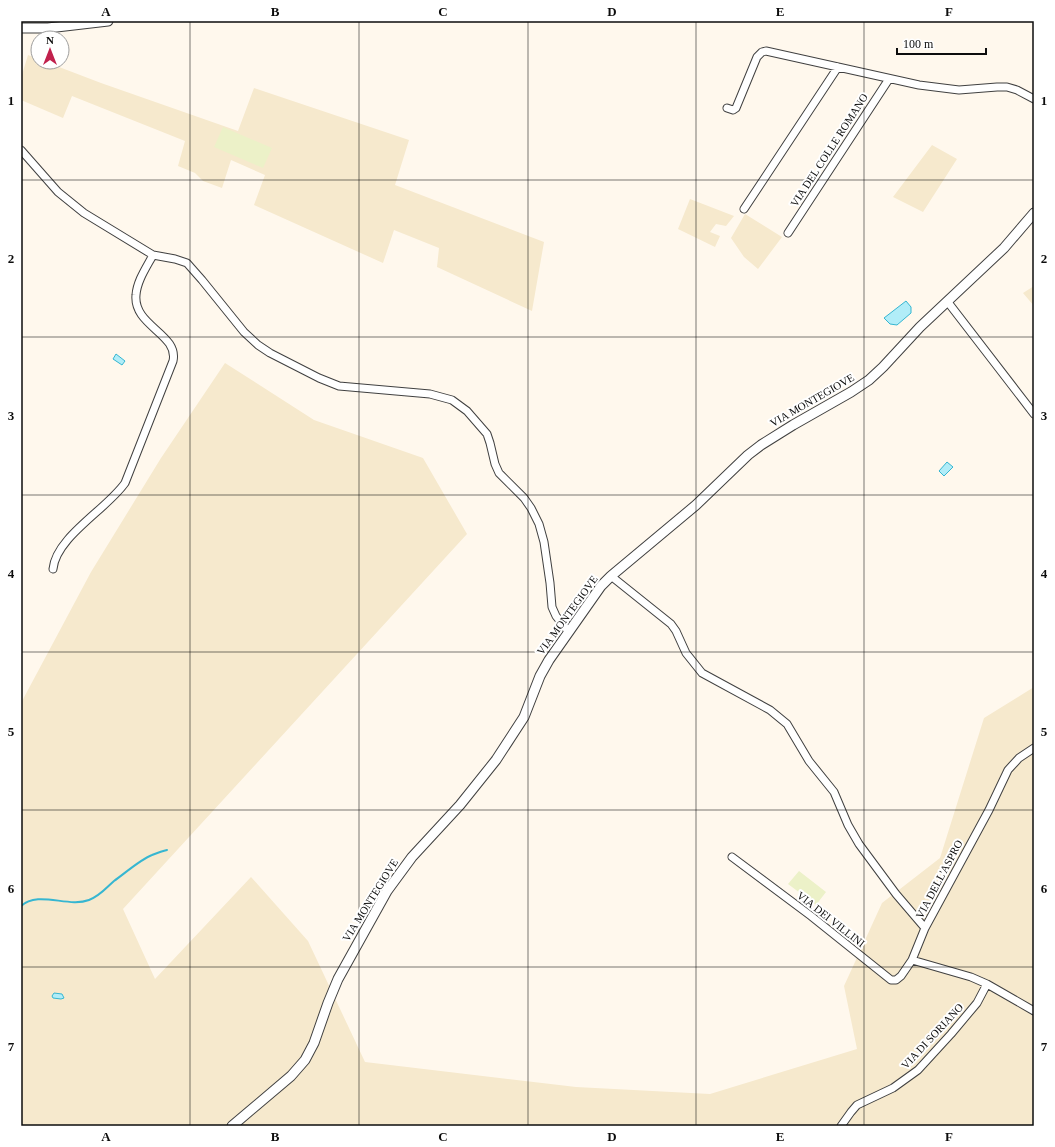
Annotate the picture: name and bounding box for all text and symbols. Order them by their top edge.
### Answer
text: A [101,4,111,19]
text: B [271,4,280,19]
text: C [438,4,448,19]
text: D [607,4,617,19]
text: E [776,4,784,19]
text: F [945,4,953,19]
north arrow [30,30,70,70]
scale bar [897,30,986,56]
text: N [46,34,54,46]
text: 100 m [903,37,934,51]
street label: VIA DEL COLLE ROMANO [788,91,870,209]
text: 1 [8,93,14,108]
text: 1 [1041,93,1047,108]
text: 2 [8,251,14,266]
text: 2 [1041,251,1047,266]
street label: VIA MONTEGIOVE [768,371,856,429]
text: 3 [8,408,15,423]
text: 3 [1041,408,1048,423]
text: 4 [8,566,15,581]
text: 4 [1041,566,1048,581]
street label: VIA MONTEGIOVE [534,573,600,657]
text: 5 [8,724,15,739]
text: 5 [1041,724,1048,739]
street label: VIA DELL'ASPRO [913,838,965,920]
street label: VIA MONTEGIOVE [340,856,400,943]
text: 6 [8,881,15,896]
text: 6 [1041,881,1048,896]
street label: VIA DEI VILLINI [795,889,868,949]
street label: VIA DI SORIANO [899,1001,965,1071]
text: 7 [8,1039,15,1054]
text: 7 [1041,1039,1048,1054]
text: A [101,1129,111,1144]
text: B [271,1129,280,1144]
text: C [438,1129,448,1144]
text: D [607,1129,617,1144]
text: E [776,1129,784,1144]
text: F [945,1129,953,1144]

